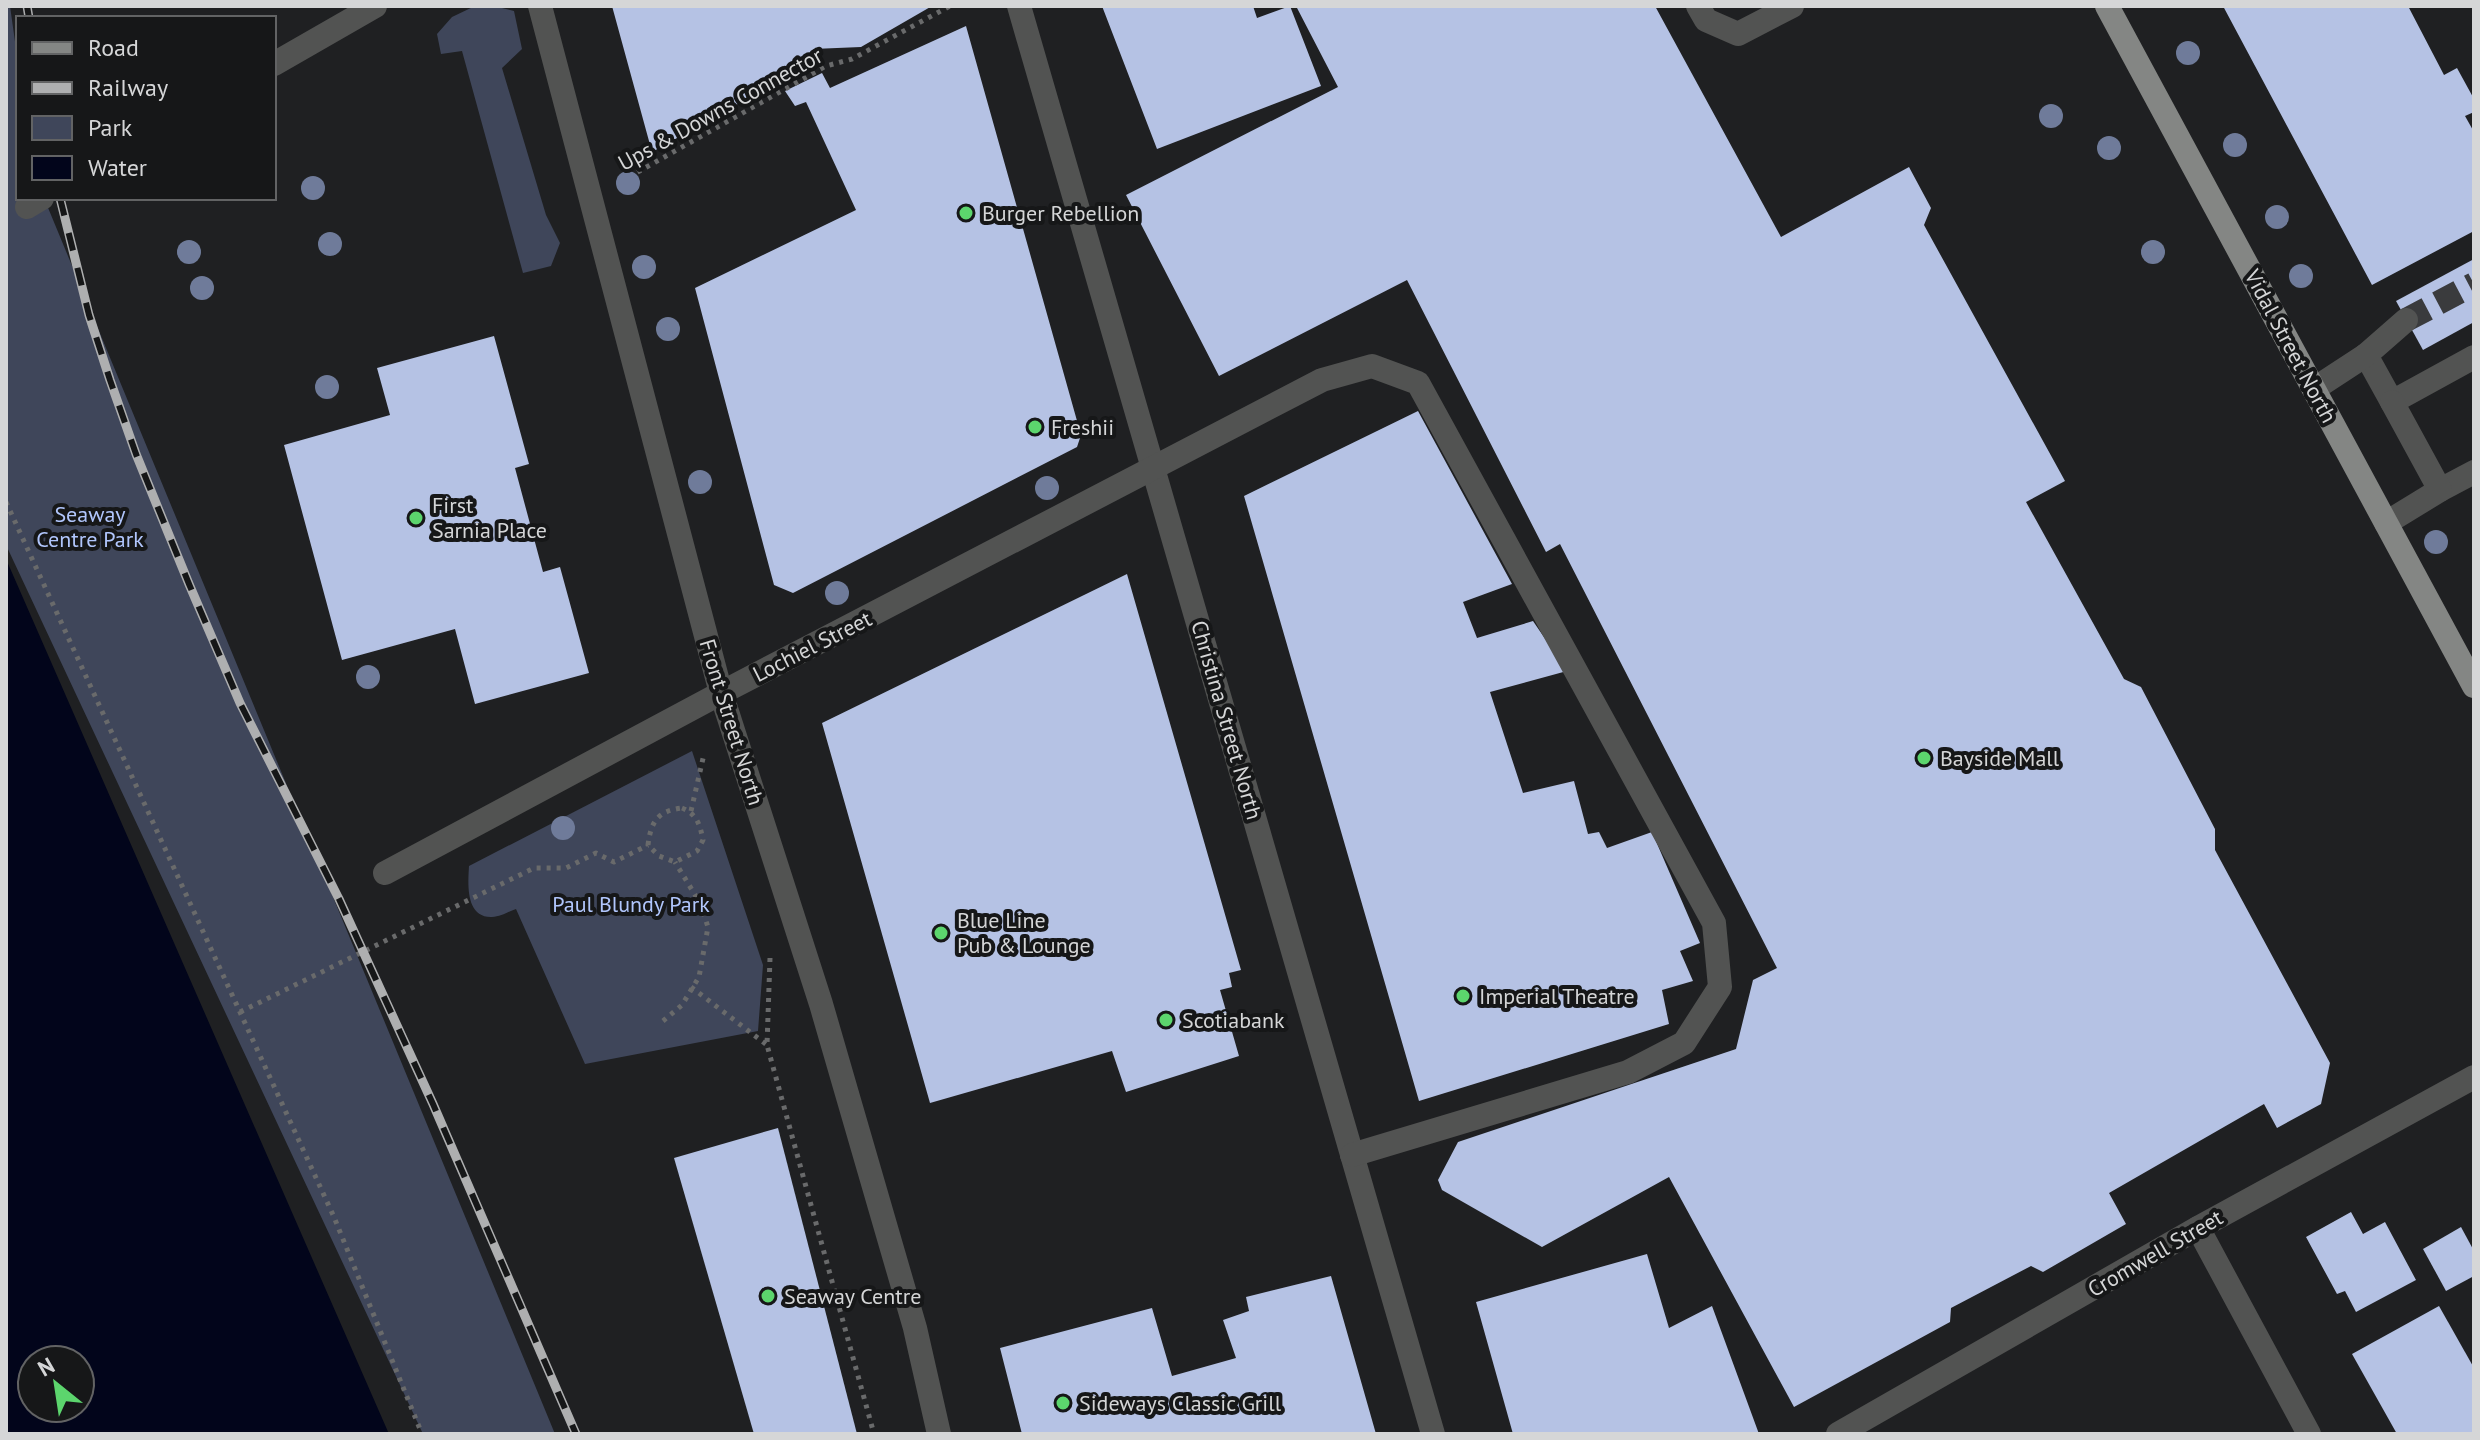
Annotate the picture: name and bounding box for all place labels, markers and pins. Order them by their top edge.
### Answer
place label: Burger Rebellion [982,199,1139,227]
marker: Burger Rebellion [957,204,975,222]
place label: Freshii [1051,413,1114,441]
marker: Freshii [1026,418,1044,436]
place label: First Sarnia Place [432,491,547,544]
marker: First Sarnia Place [407,509,425,527]
place label: Bayside Mall [1940,744,2060,772]
marker: Bayside Mall [1915,749,1933,767]
place label: Blue Line Pub & Lounge [957,906,1091,959]
marker: Blue Line Pub & Lounge [932,924,950,942]
place label: Imperial Theatre [1479,982,1635,1010]
marker: Imperial Theatre [1454,987,1472,1005]
place label: Scotiabank [1182,1006,1285,1034]
marker: Scotiabank [1157,1011,1175,1029]
place label: Seaway Centre [784,1282,921,1310]
marker: Seaway Centre [759,1287,777,1305]
place label: Sideways Classic Grill [1079,1389,1282,1417]
marker: Sideways Classic Grill [1054,1394,1072,1412]

